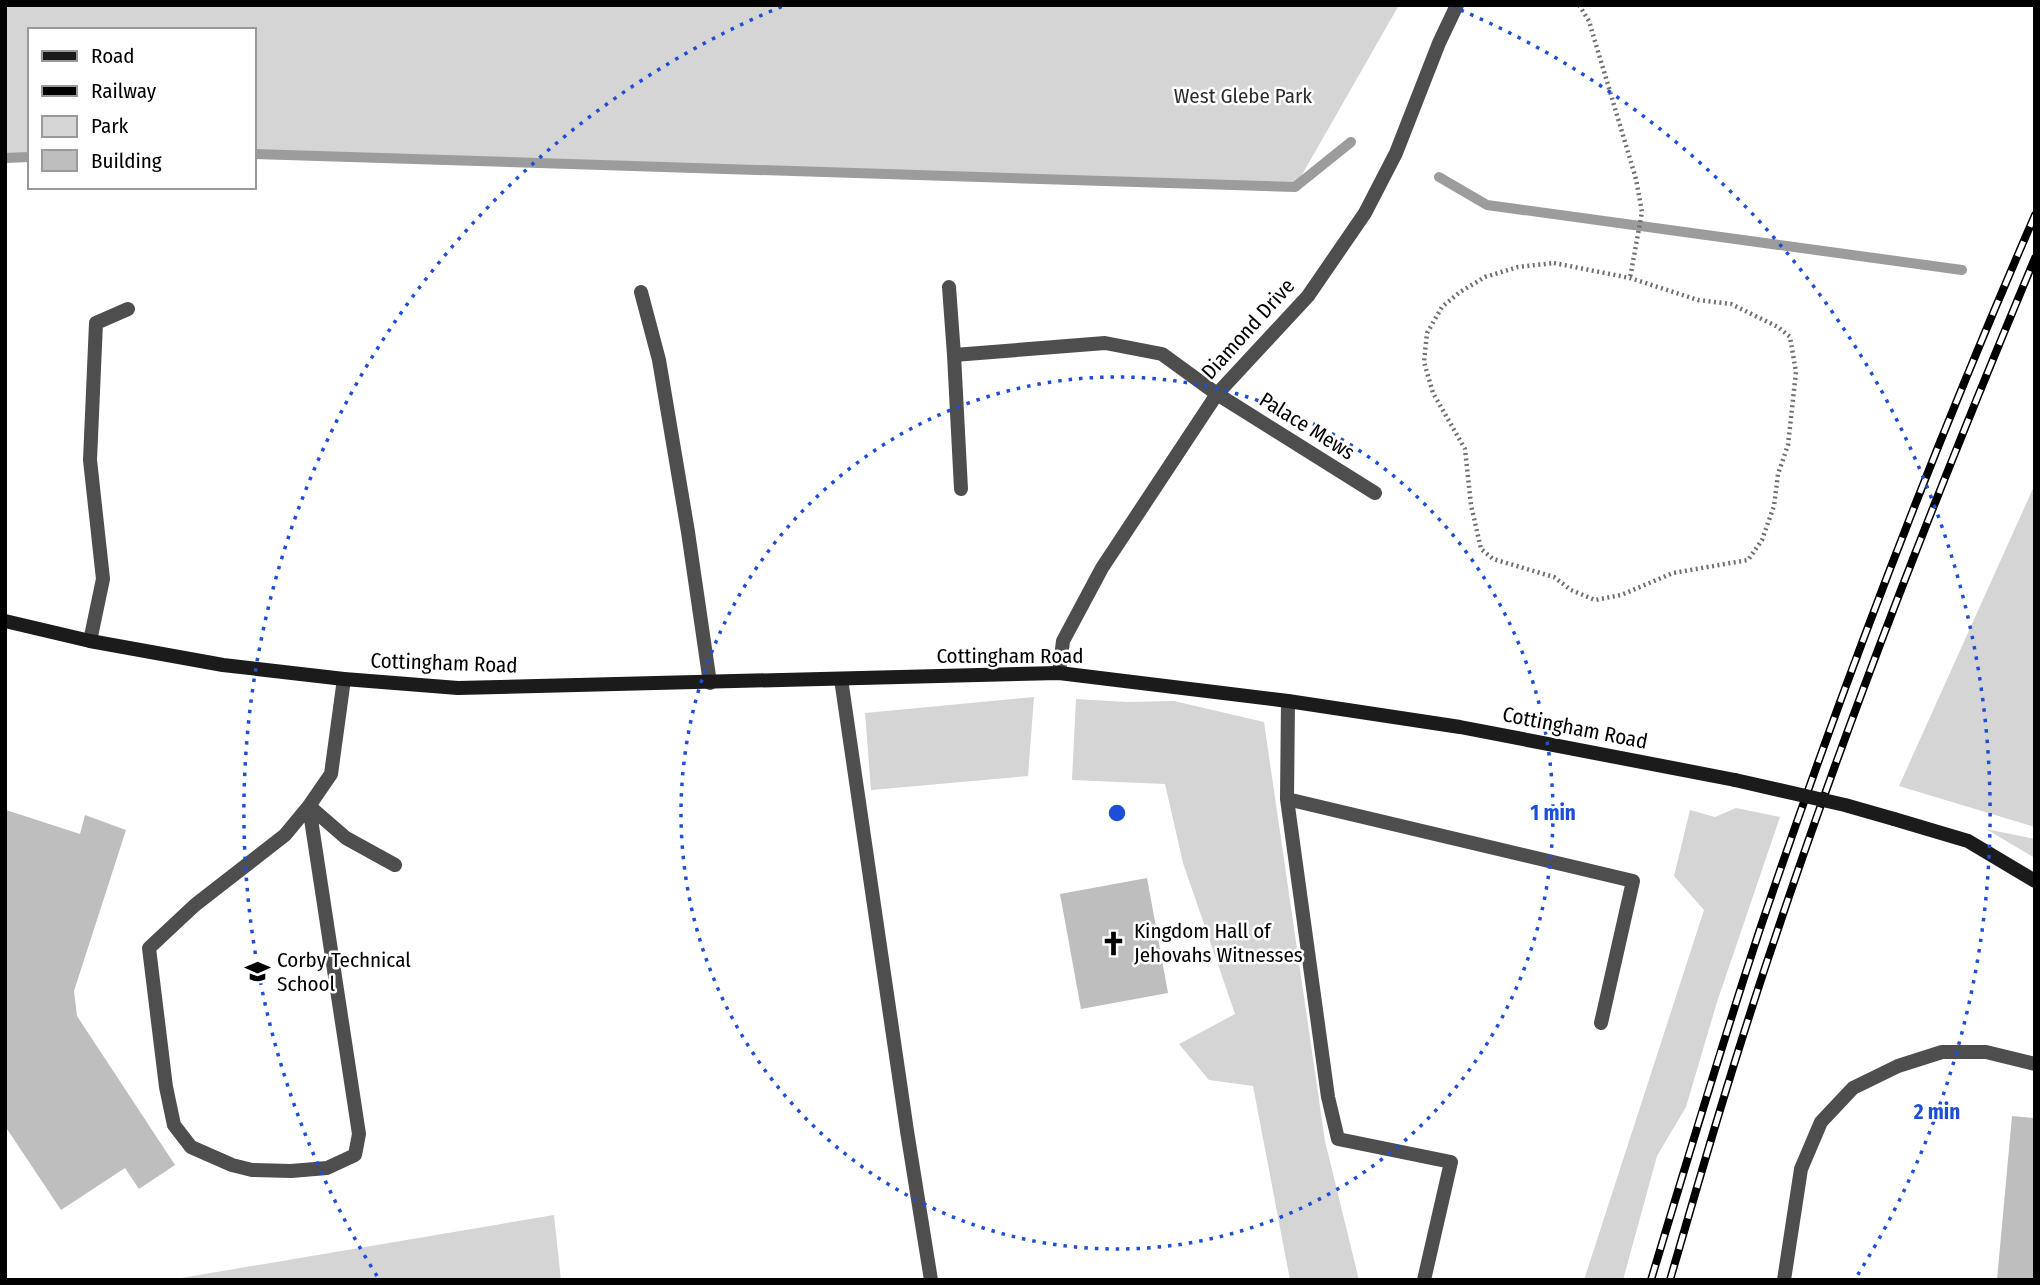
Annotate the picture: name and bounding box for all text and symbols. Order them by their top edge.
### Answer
legend [28,28,256,189]
text: Road [91,43,135,69]
text: Railway [91,78,157,104]
park label: West Glebe Park [1174,83,1312,109]
text: Park [91,113,129,139]
text: Building [91,148,162,174]
street label: Diamond Drive [1196,273,1300,385]
street label: Palace Mews [1254,386,1360,466]
street label: Cottingham Road [936,643,1084,669]
street label: Cottingham Road [370,647,518,679]
street label: Cottingham Road [1500,701,1650,755]
text: 1 min [1530,800,1576,826]
centre of rings [1105,801,1129,825]
place label: Kingdom Hall of Jehovahs Witnesses [1134,918,1303,968]
church icon: Kingdom Hall of Jehovahs Witnesses [1100,929,1128,957]
place label: Corby Technical School [277,947,411,997]
school or university icon: Corby Technical School [243,958,271,986]
text: 2 min [1913,1099,1960,1125]

